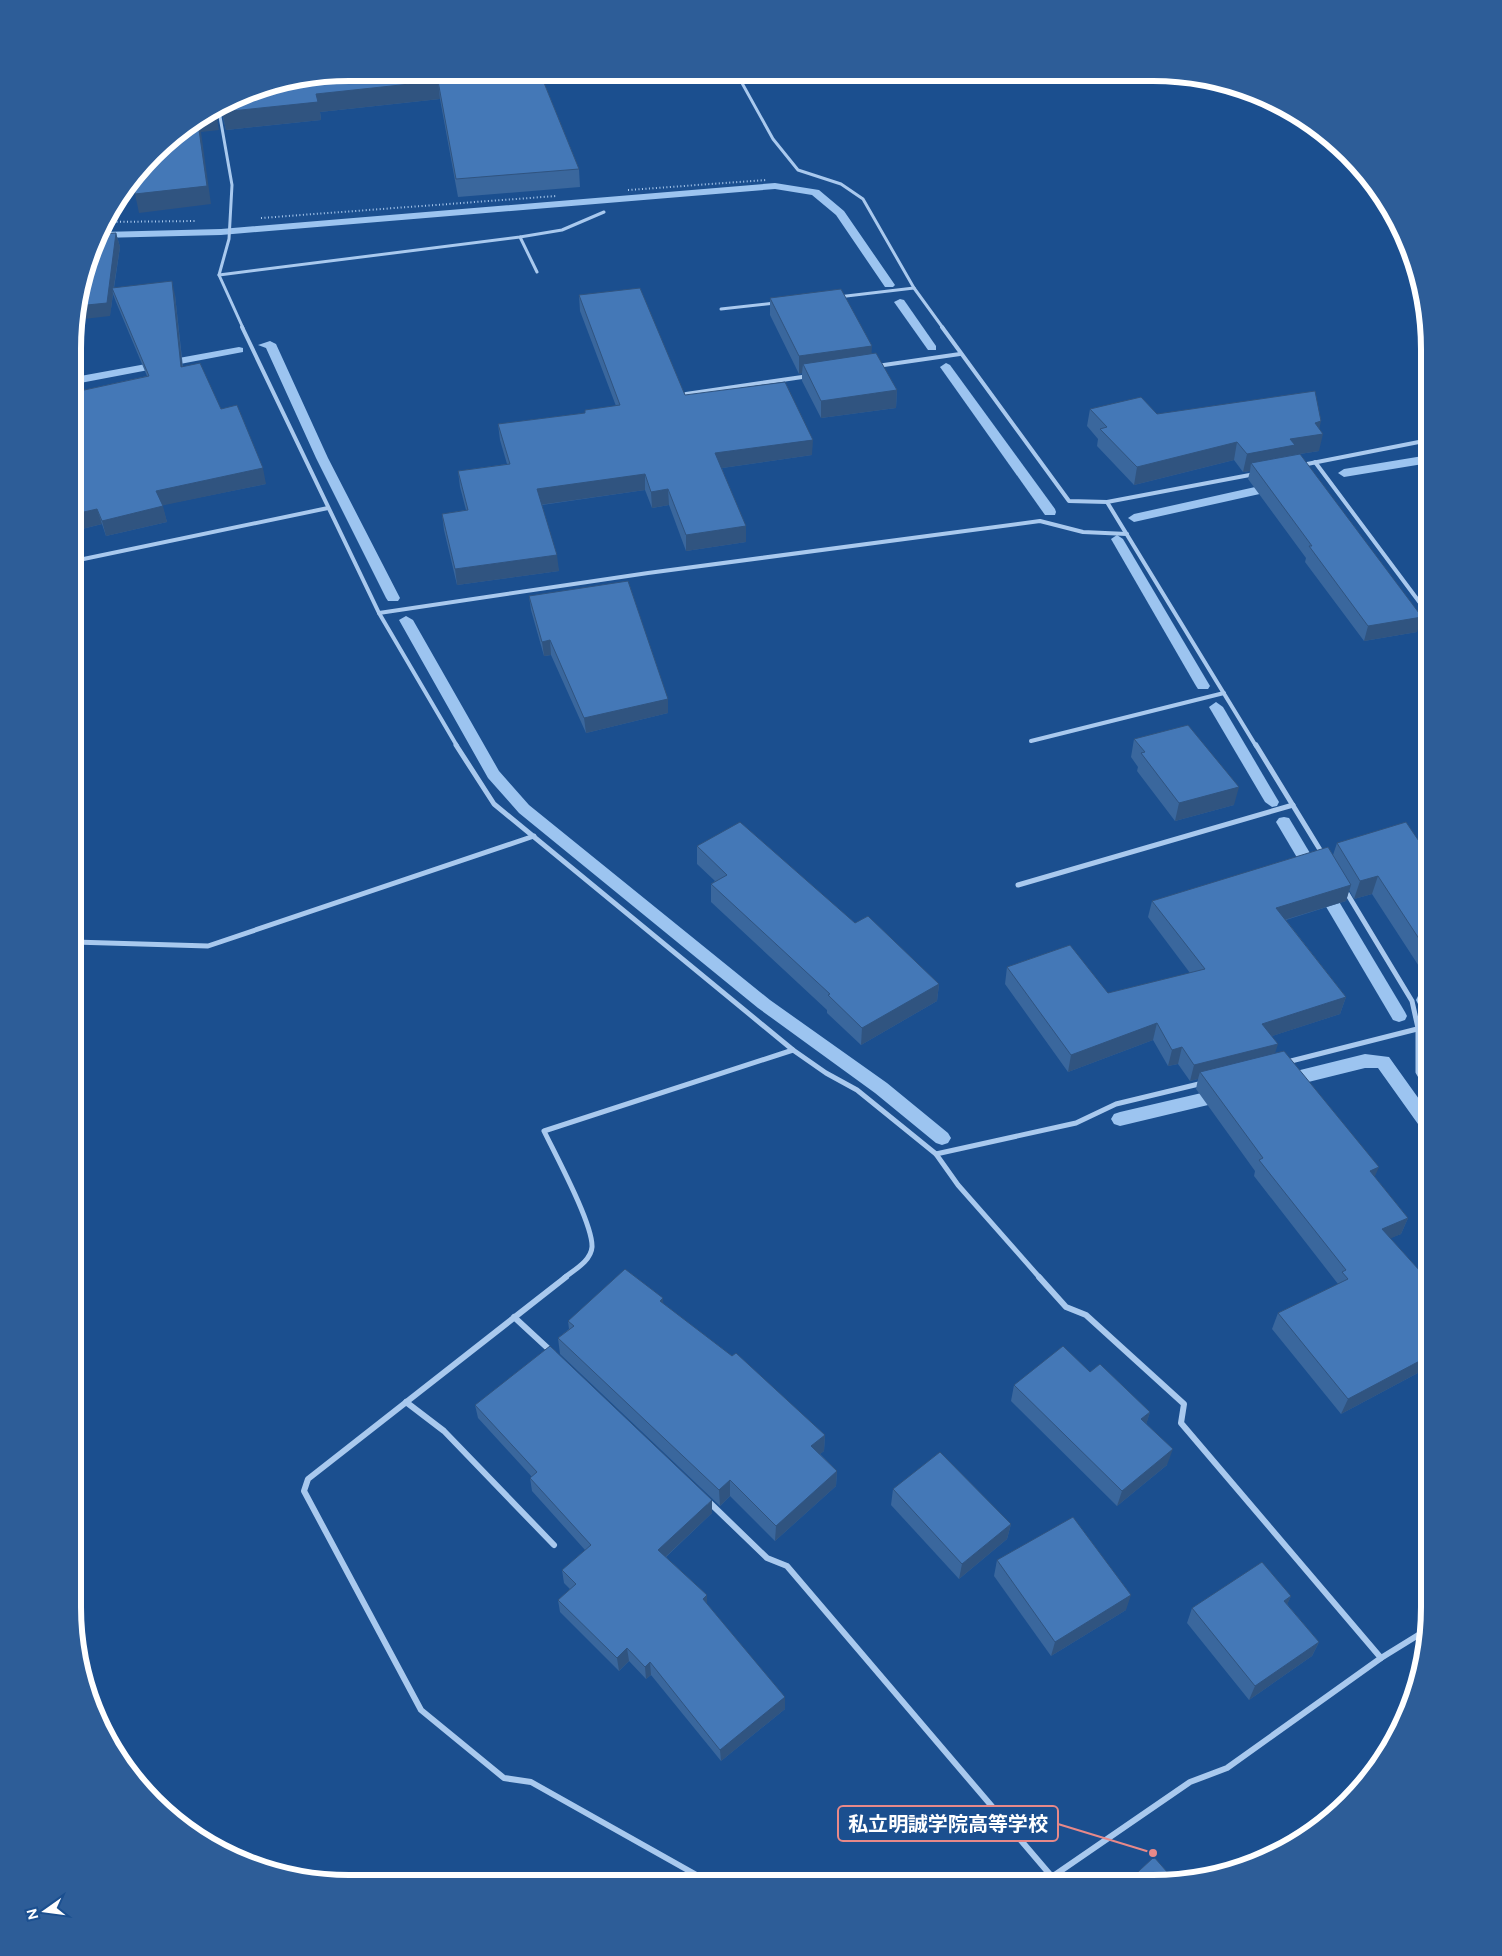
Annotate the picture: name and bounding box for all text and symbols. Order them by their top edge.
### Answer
callout: 私立明誠学院高等学校 [838,1806,1058,1841]
text: 私立明誠学院高等学校 [848,1812,1048,1836]
north arrow [20,1886,70,1936]
text: N [23,1907,42,1921]

